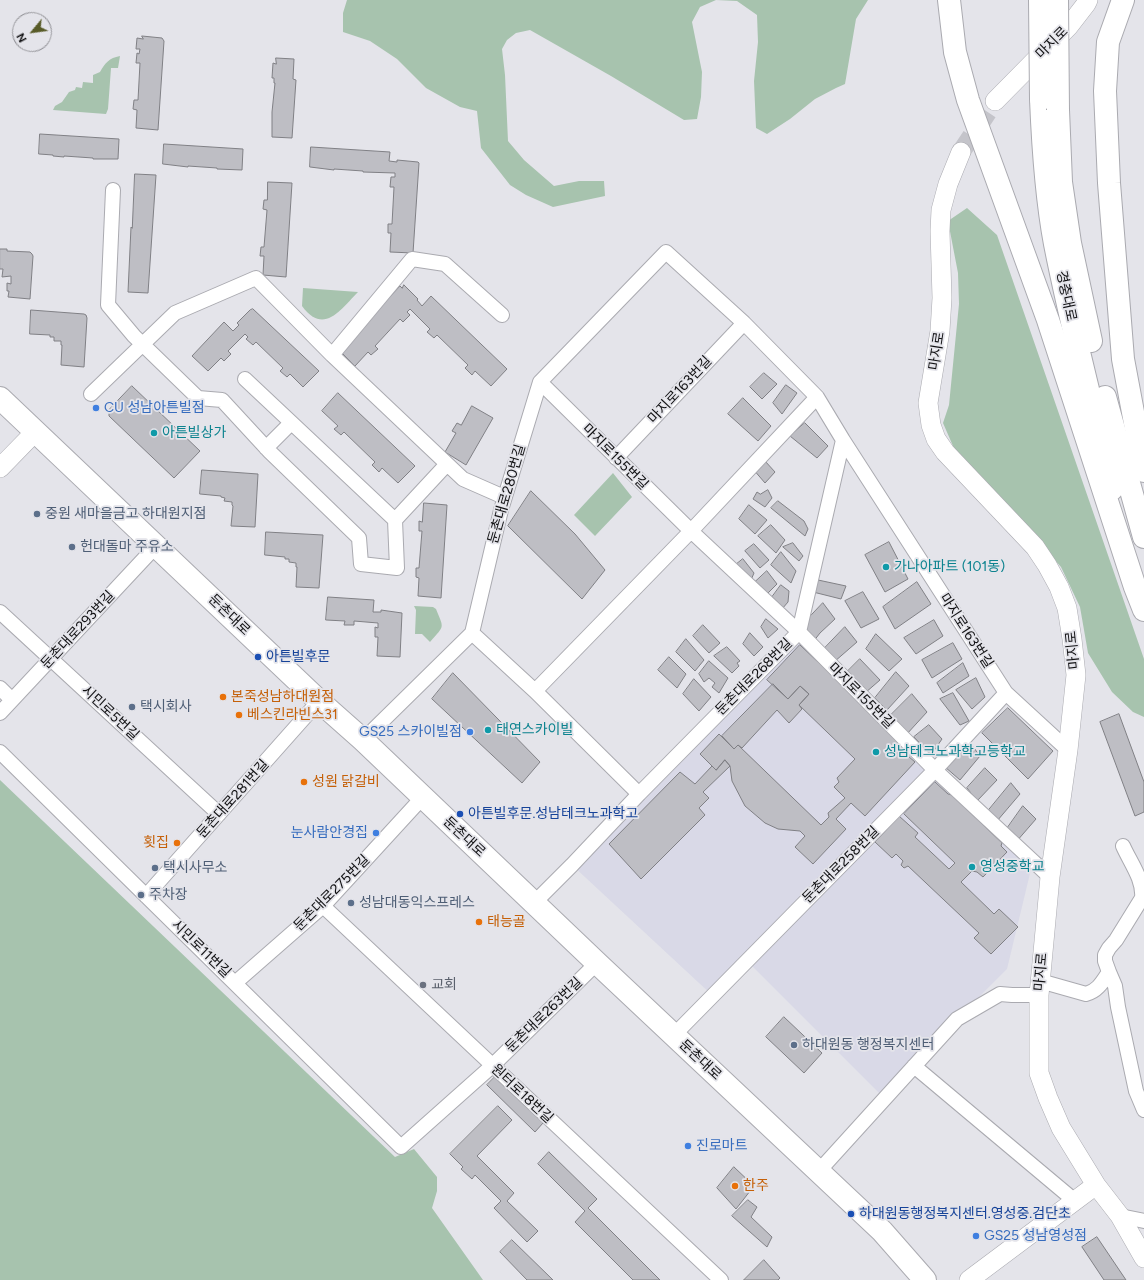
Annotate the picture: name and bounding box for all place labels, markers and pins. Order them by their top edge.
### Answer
place label: CU 성남아튼빌점 [104,400,205,416]
marker: CU 성남아튼빌점 [91,403,101,413]
place label: 아튼빌상가 [162,425,226,441]
marker: 아튼빌상가 [149,428,159,438]
place label: 중원 새마을금고 하대원지점 [45,506,206,522]
marker: 중원 새마을금고 하대원지점 [32,509,42,519]
place label: 헌대돌마 주유소 [80,539,174,555]
marker: 헌대돌마 주유소 [67,542,77,552]
place label: 가나아파트 (101동) [894,559,1005,575]
marker: 가나아파트 (101동) [881,562,891,572]
place label: 아튼빌후문 [266,649,330,665]
marker: 아튼빌후문 [253,652,263,662]
place label: 본죽성남하대원점 [231,689,334,705]
marker: 본죽성남하대원점 [218,692,228,702]
place label: 택시회사 [140,699,192,715]
marker: 택시회사 [127,702,137,712]
place label: 베스킨라빈스31 [247,707,338,723]
marker: 베스킨라빈스31 [234,710,244,720]
place label: 태연스카이빌 [496,722,573,738]
place label: GS25 스카이빌점 [359,724,462,740]
marker: 태연스카이빌 [483,725,493,735]
marker: GS25 스카이빌점 [465,727,475,737]
place label: 성남테크노과학고등학교 [884,744,1026,760]
marker: 성남테크노과학고등학교 [871,747,881,757]
place label: 성원 닭갈비 [312,774,380,790]
marker: 성원 닭갈비 [299,777,309,787]
place label: 아튼빌후문.성남테크노과학고 [468,806,638,822]
marker: 아튼빌후문.성남테크노과학고 [455,809,465,819]
place label: 눈사람안경집 [291,825,368,841]
marker: 눈사람안경집 [371,828,381,838]
place label: 횟집 [143,835,169,851]
marker: 횟집 [172,838,182,848]
place label: 영성중학교 [980,859,1044,875]
place label: 택시사무소 [163,860,227,876]
marker: 영성중학교 [967,862,977,872]
marker: 택시사무소 [150,863,160,873]
place label: 주차장 [149,887,188,903]
marker: 주차장 [136,890,146,900]
place label: 성남대동익스프레스 [359,895,475,911]
marker: 성남대동익스프레스 [346,898,356,908]
place label: 태능골 [487,914,526,930]
marker: 태능골 [474,917,484,927]
place label: 교회 [431,977,457,993]
marker: 교회 [418,980,428,990]
place label: 하대원동 행정복지센터 [802,1037,934,1053]
marker: 하대원동 행정복지센터 [789,1040,799,1050]
place label: 진로마트 [696,1138,748,1154]
marker: 진로마트 [683,1141,693,1151]
place label: 한주 [743,1178,769,1194]
marker: 한주 [730,1181,740,1191]
place label: 하대원동행정복지센터.영성중.검단초 [859,1206,1071,1222]
marker: 하대원동행정복지센터.영성중.검단초 [846,1209,856,1219]
place label: GS25 성남영성점 [984,1228,1087,1244]
marker: GS25 성남영성점 [971,1231,981,1241]

